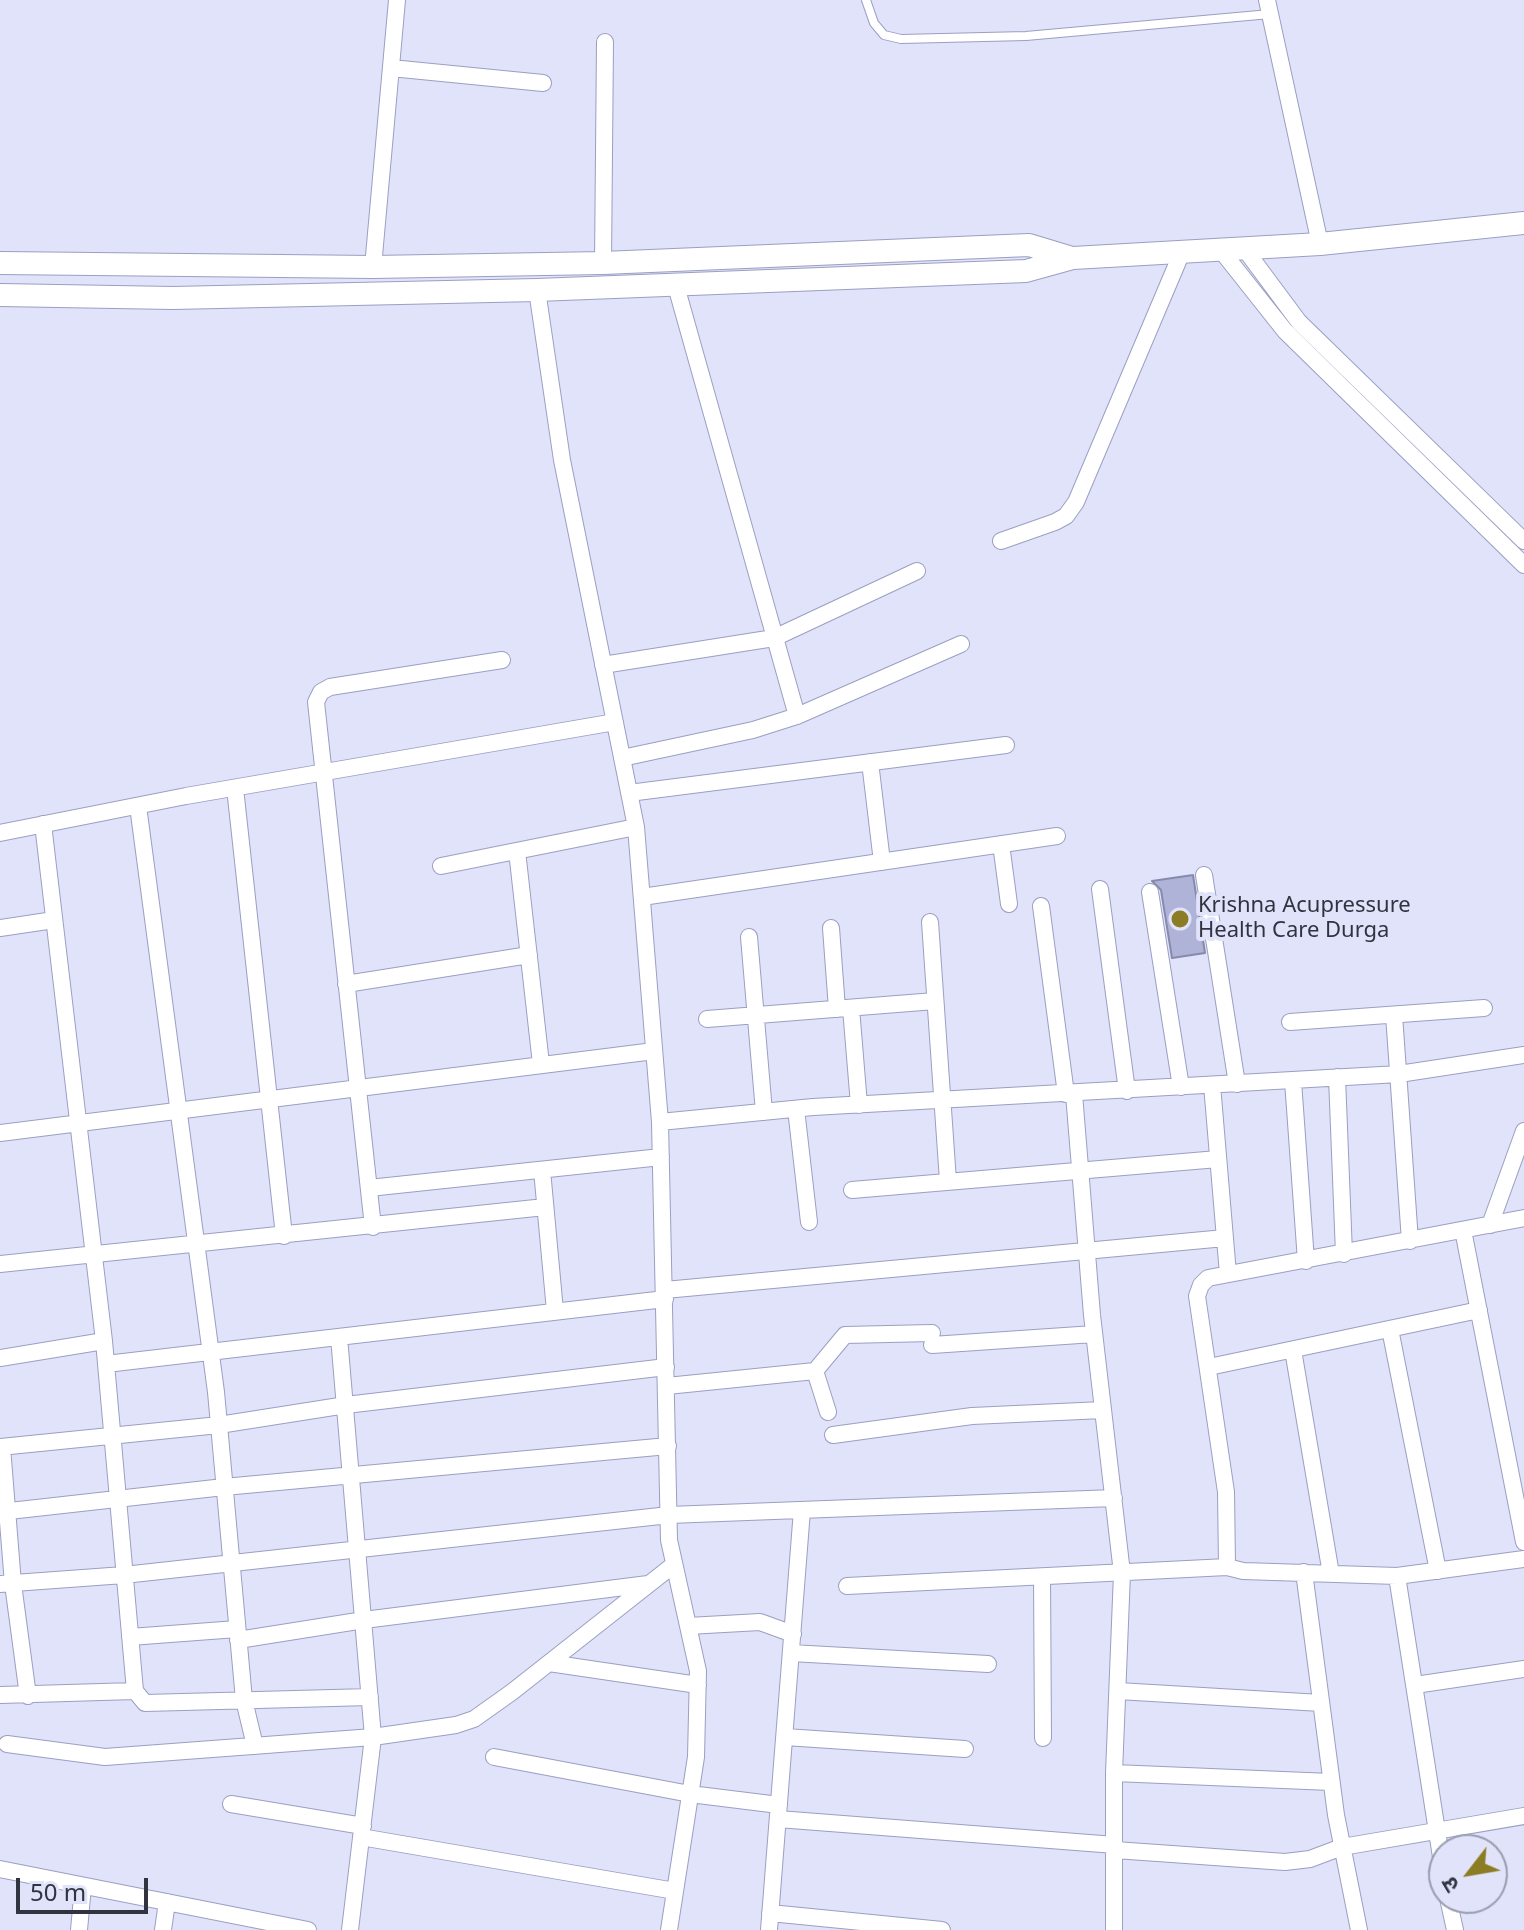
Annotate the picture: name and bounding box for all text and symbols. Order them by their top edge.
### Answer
place label: Krishna Acupressure Health Care Durga [1198,893,1411,944]
marker: Krishna Acupressure Health Care Durga [1169,908,1191,930]
north arrow [1428,1834,1508,1914]
scale bar [20,1862,152,1912]
text: उ [1433,1872,1465,1899]
text: 50 m [30,1875,86,1908]

